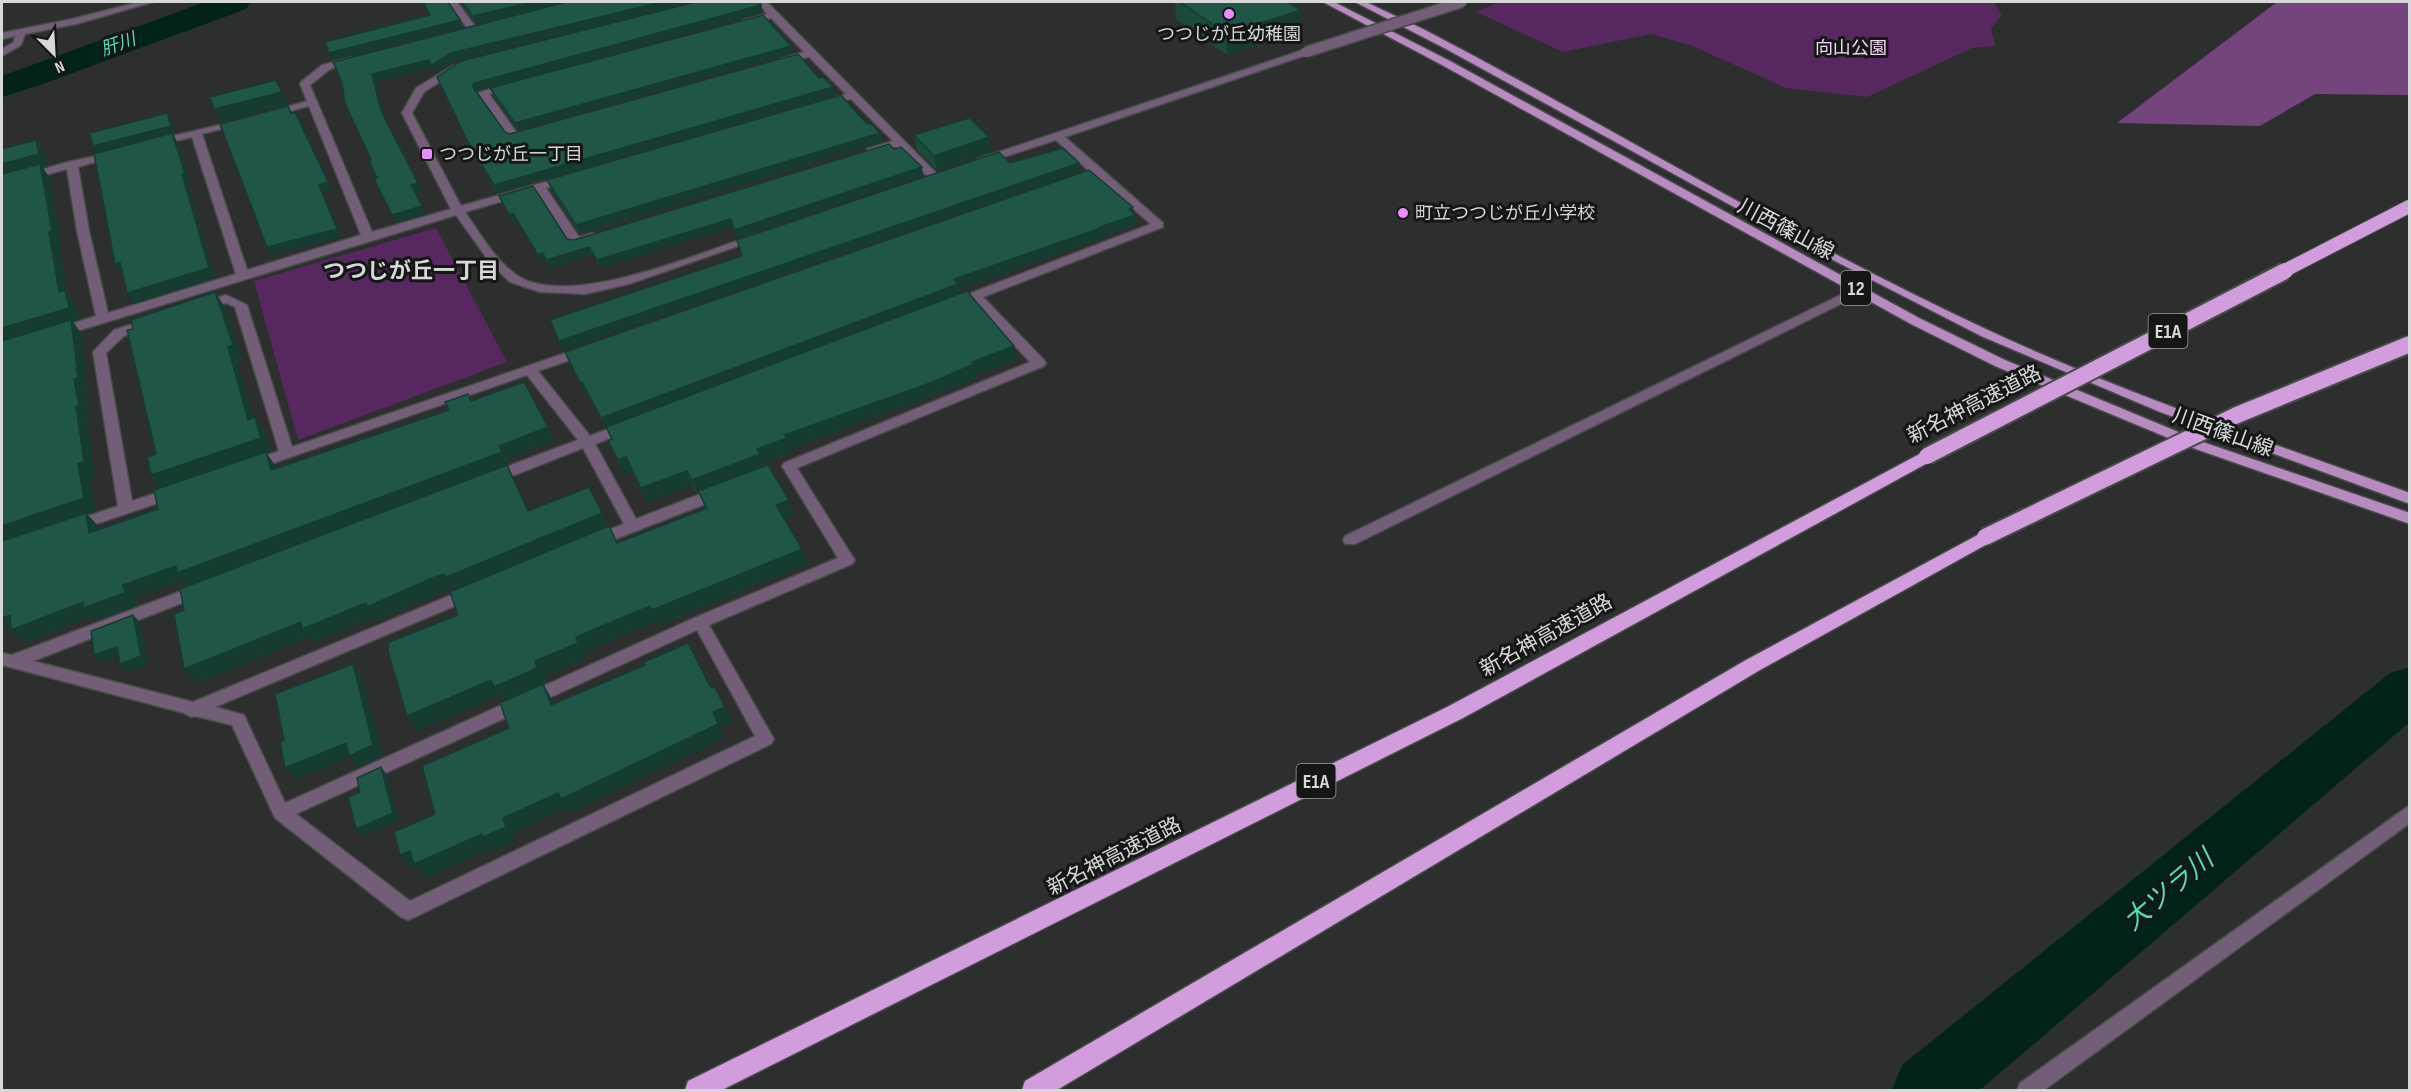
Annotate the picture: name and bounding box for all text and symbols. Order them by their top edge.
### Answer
marker: つつじが丘幼稚園 [1222,7,1236,21]
north arrow [24,24,84,84]
place label: つつじが丘幼稚園 [1157,24,1301,45]
water label: 肝川 [98,28,141,60]
park label: 向山公園 [1815,38,1887,59]
text: N [52,56,67,77]
place label: つつじが丘一丁目 [439,144,583,165]
marker: つつじが丘一丁目 [420,147,434,161]
street label: 川西篠山線 [1734,194,1838,265]
place label: 町立つつじが丘小学校 [1415,203,1595,224]
marker: 町立つつじが丘小学校 [1396,206,1410,220]
district label: つつじが丘一丁目 [323,258,499,285]
road number: 12 [1841,271,1871,305]
road number: E1A [2148,314,2188,348]
street label: 新名神高速道路 [1903,360,2045,449]
street label: 川西篠山線 [2169,403,2276,462]
street label: 新名神高速道路 [1476,589,1617,682]
road number: E1A [1296,764,1336,798]
street label: 新名神高速道路 [1043,812,1185,901]
water label: 大ツラ川 [2117,842,2223,938]

